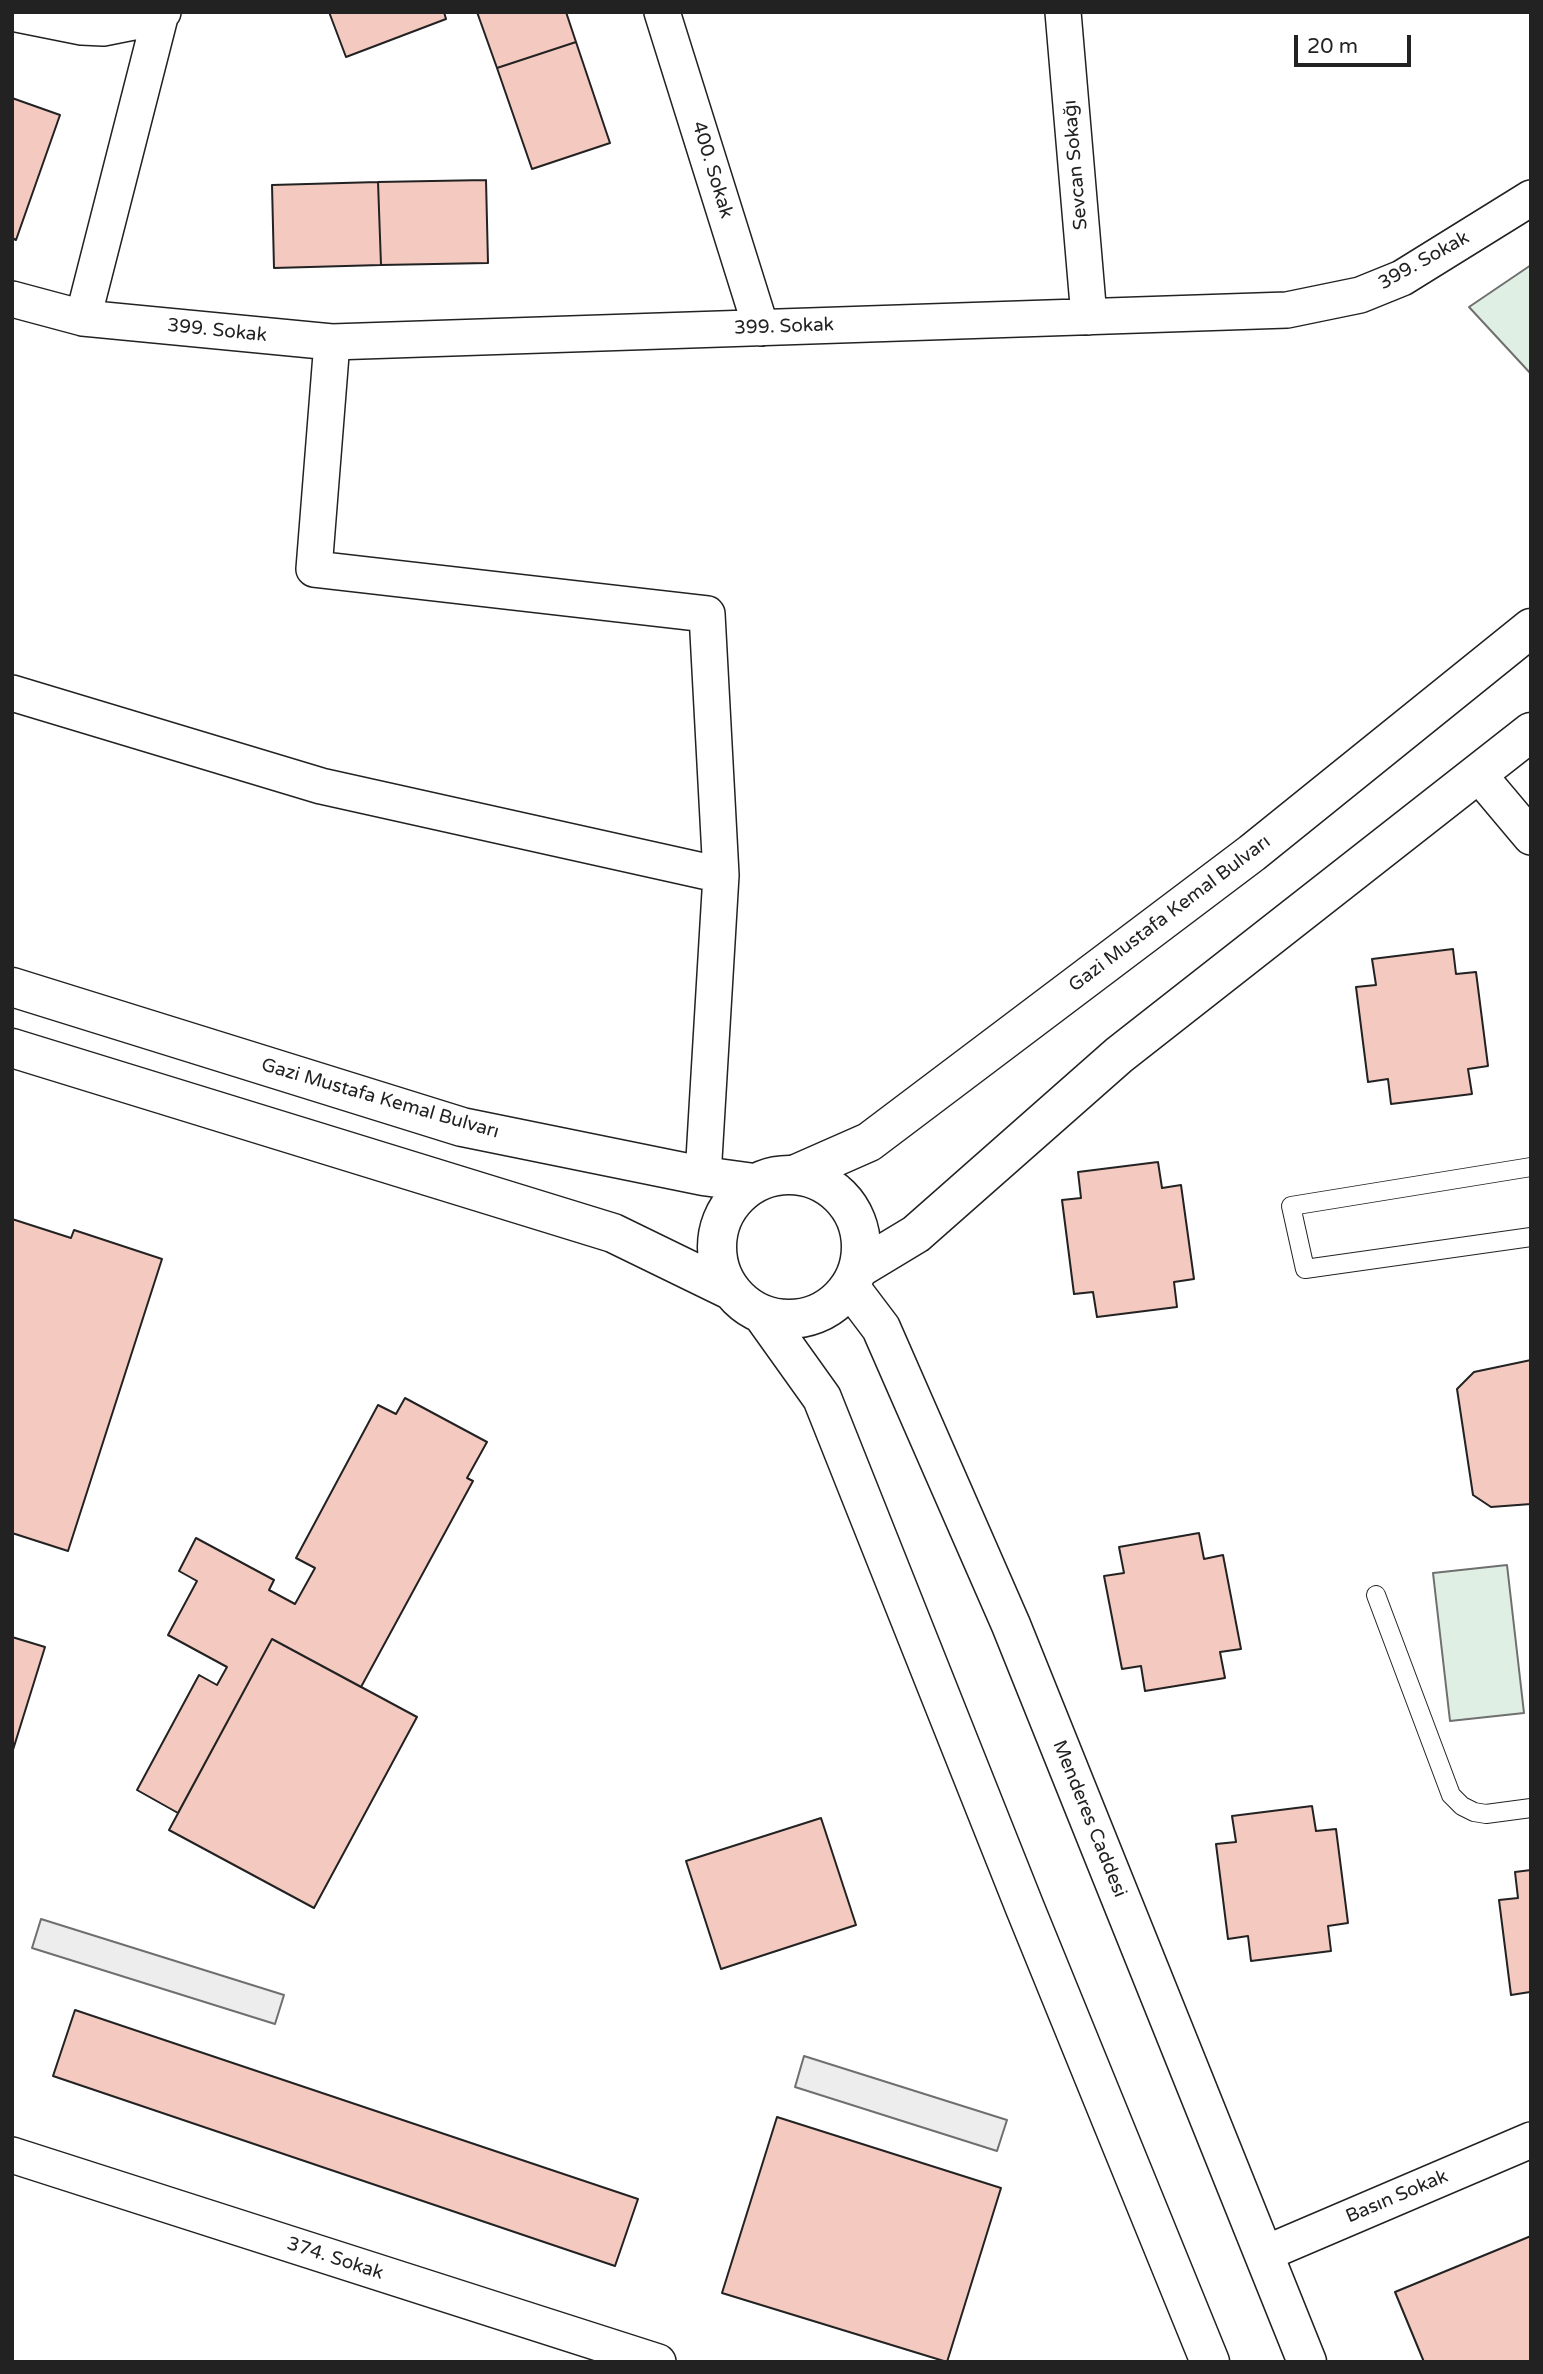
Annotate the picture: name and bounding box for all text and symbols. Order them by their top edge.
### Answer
scale bar [1298,21,1415,65]
text: 20 m [1307,34,1358,59]
street label: Sevcan Sokağı [1059,99,1093,231]
street label: 400. Sokak [686,119,738,221]
street label: 399. Sokak [1375,227,1473,295]
street label: 399. Sokak [166,314,268,348]
street label: 399. Sokak [734,314,834,340]
street label: Gazi Mustafa Kemal Bulvarı [1065,831,1275,997]
street label: Gazi Mustafa Kemal Bulvarı [258,1054,502,1144]
street label: Menderes Caddesi [1047,1737,1131,1901]
street label: Basın Sokak [1343,2165,1451,2229]
street label: 374. Sokak [284,2233,386,2285]

